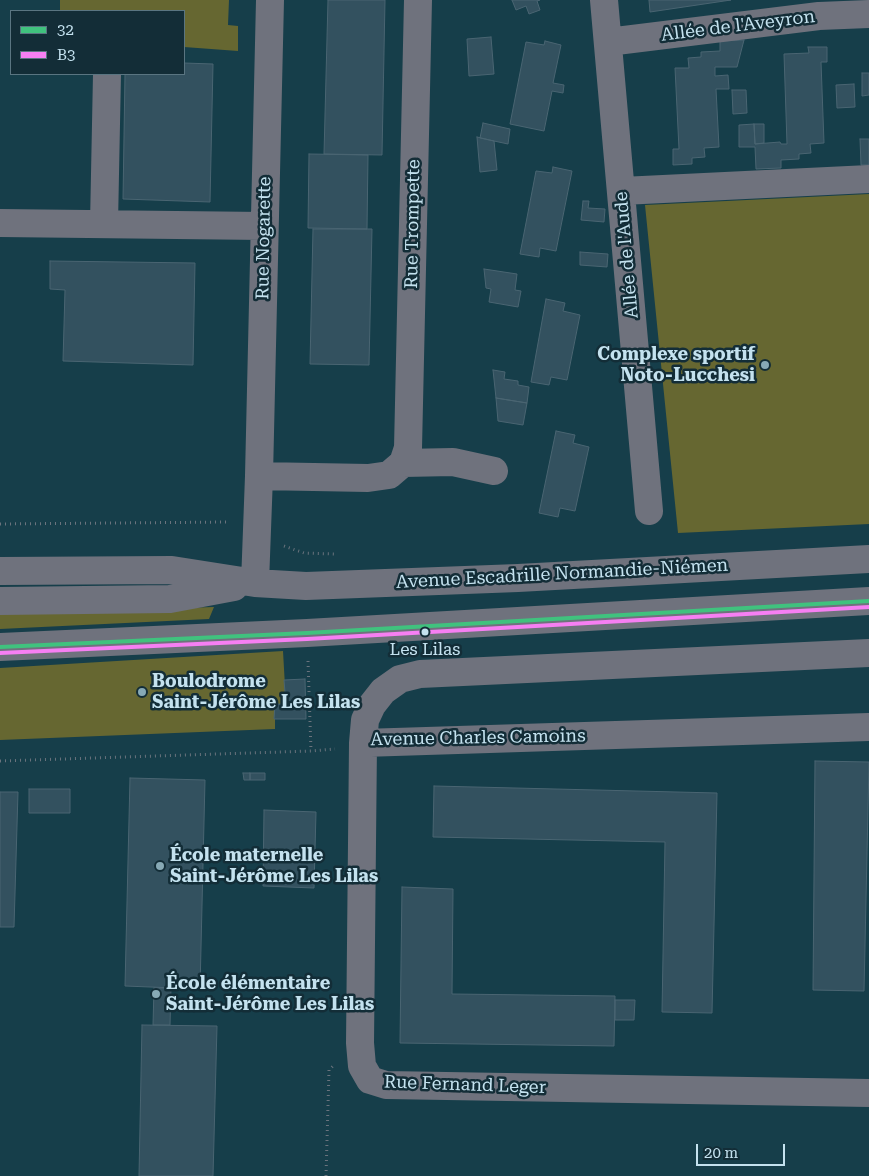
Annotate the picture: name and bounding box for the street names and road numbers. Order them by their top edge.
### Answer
street label: Allée de l'Aveyron [660,6,816,46]
street label: Rue Trompette [401,159,425,289]
street label: Rue Nogarette [252,176,276,300]
street label: Allée de l'Aude [611,191,643,319]
street label: Avenue Escadrille Normandie-Niémen [395,555,729,593]
street label: Avenue Charles Camoins [370,725,586,751]
street label: Rue Fernand Leger [384,1071,546,1099]

